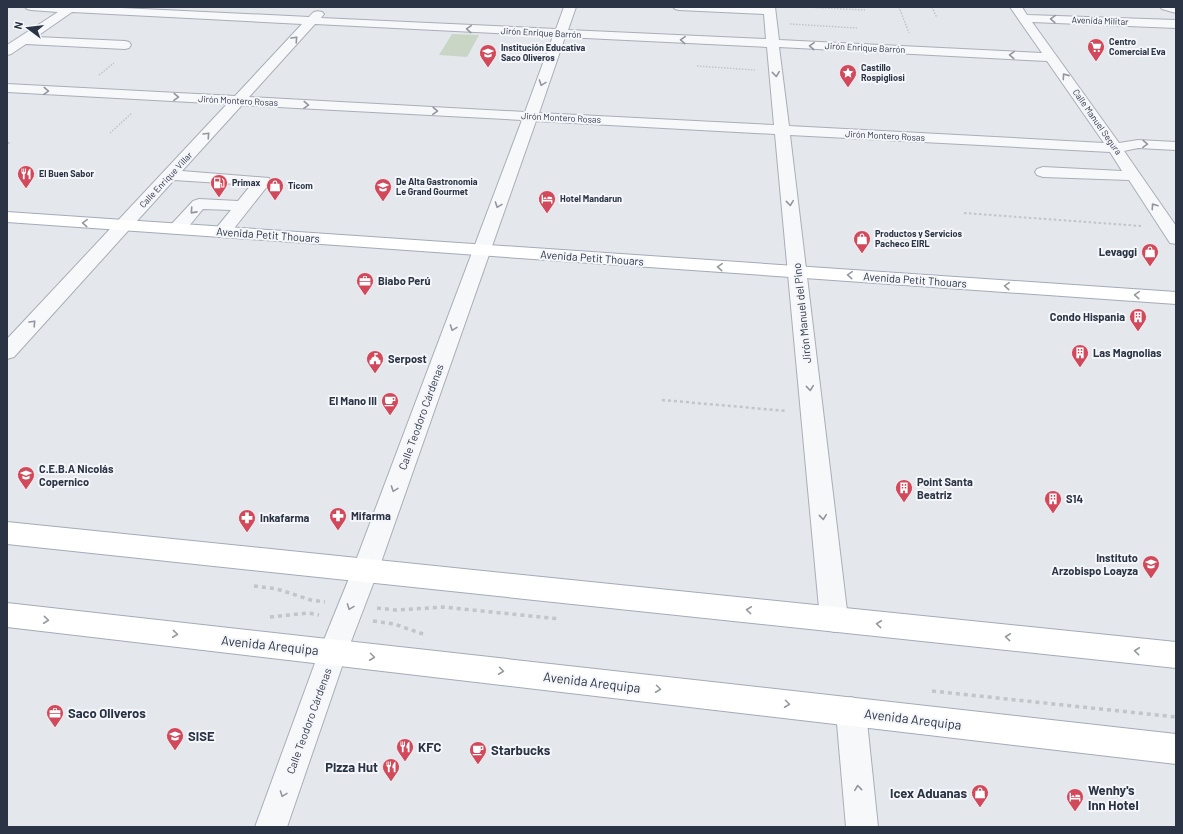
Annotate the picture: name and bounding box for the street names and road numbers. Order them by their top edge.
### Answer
street label: Avenida Militar [1071,14,1129,27]
street label: Jirón Enrique Barrón [500,25,582,40]
street label: Jirón Enrique Barrón [824,40,906,55]
street label: Calle Manuel Segura [1071,87,1124,157]
street label: Jirón Montero Rosas [198,93,278,108]
street label: Jirón Montero Rosas [521,110,601,125]
street label: Jirón Montero Rosas [845,128,925,143]
street label: Calle Enrique Villar [137,149,195,210]
street label: Avenida Petit Thouars [216,224,320,245]
street label: Avenida Petit Thouars [540,247,644,268]
street label: Jirón Manuel del Pino [790,262,813,364]
street label: Avenida Petit Thouars [863,269,967,290]
street label: Calle Teodoro Cárdenas [395,362,446,472]
street label: Avenida Arequipa [221,632,319,658]
street label: Calle Teodoro Cárdenas [283,666,334,776]
street label: Avenida Arequipa [542,668,642,696]
street label: Avenida Arequipa [863,705,963,733]

